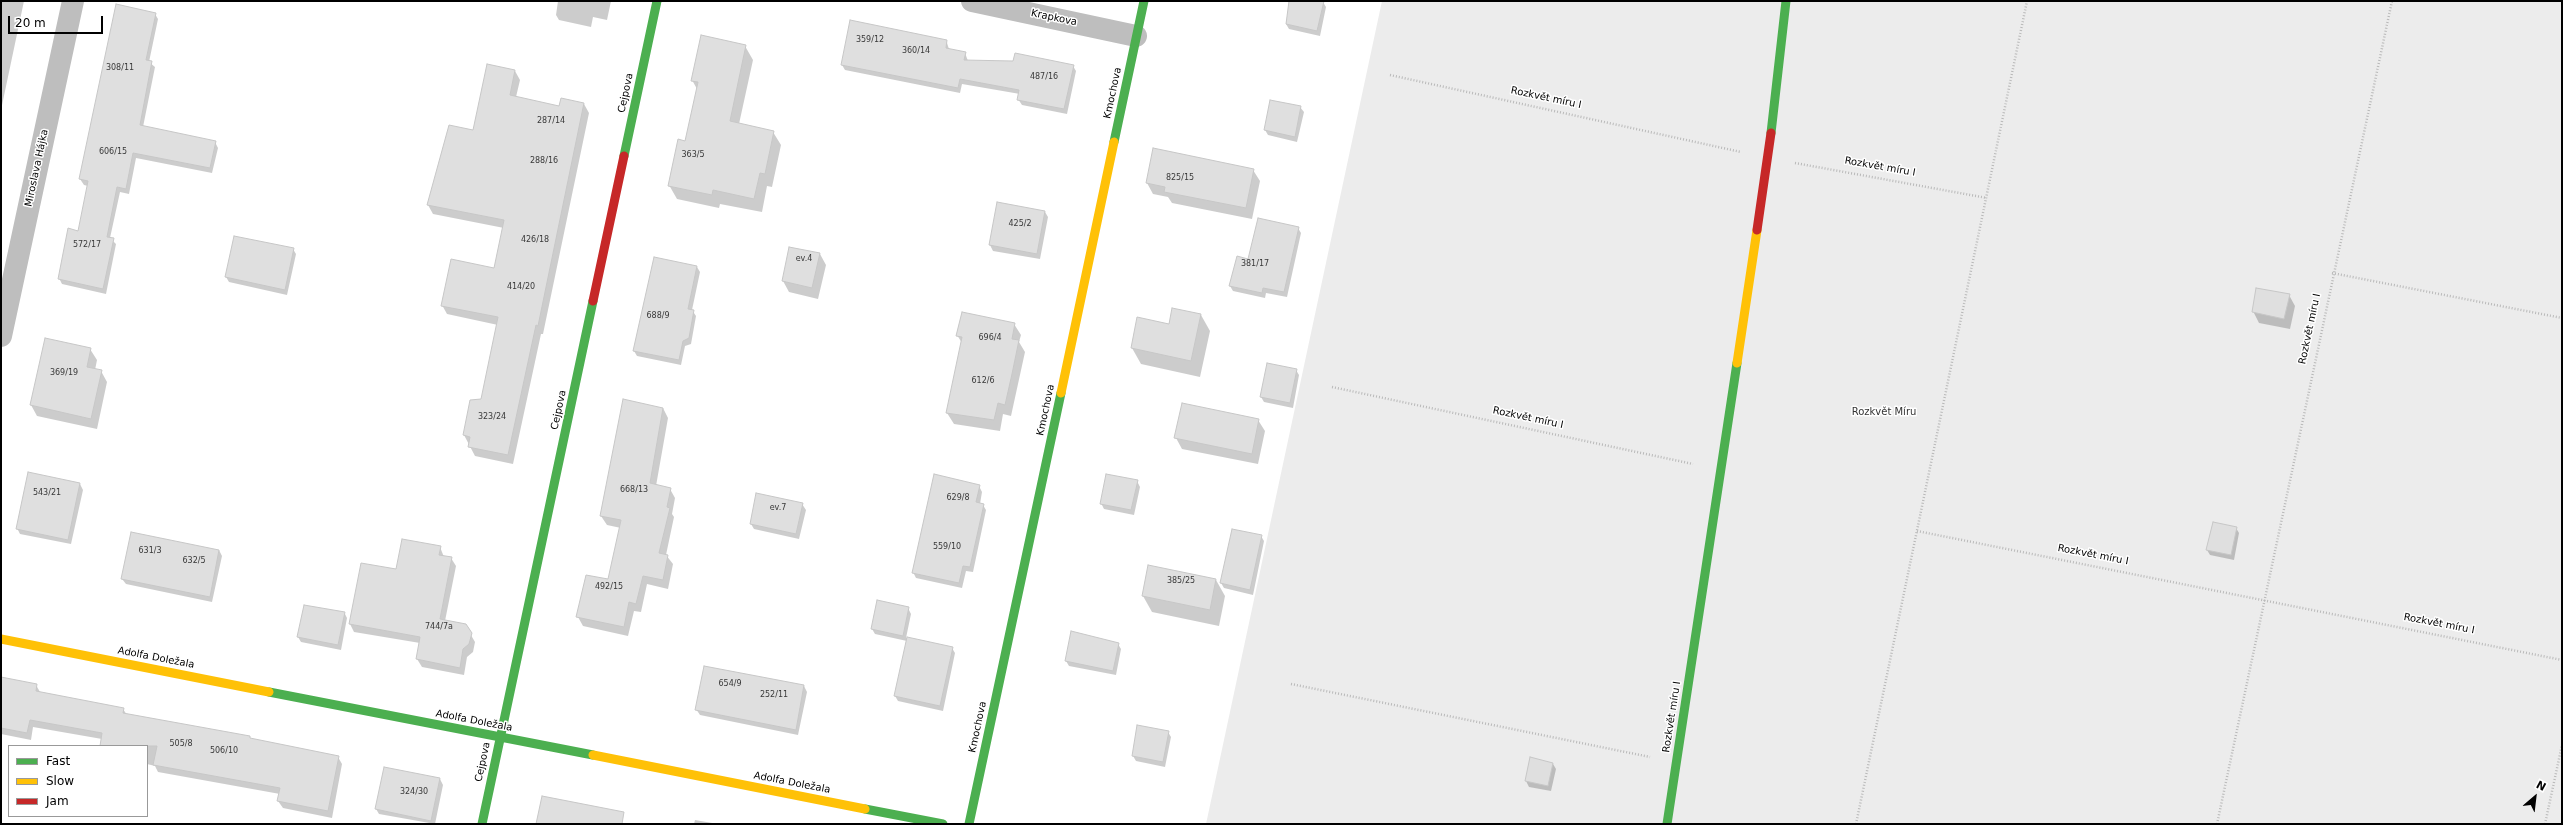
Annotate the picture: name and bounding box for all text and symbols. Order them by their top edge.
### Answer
street label: Krapkova [1030,7,1078,29]
scale bar [10,8,105,34]
text: 20 m [15,16,46,30]
house number: 359/12 [856,35,884,45]
house number: 360/14 [902,46,930,56]
house number: 308/11 [106,63,134,73]
street label: Kmochova [1102,66,1124,120]
street label: Cejpova [616,72,636,114]
house number: 487/16 [1030,72,1058,82]
street label: Rozkvět míru I [1510,85,1582,111]
house number: 287/14 [537,116,565,126]
street label: Miroslava Hájka [23,128,51,208]
house number: 606/15 [99,147,127,157]
house number: 363/5 [681,150,705,160]
street label: Rozkvět míru I [1844,155,1916,179]
house number: 288/16 [530,156,558,166]
house number: 825/15 [1166,173,1194,183]
house number: 425/2 [1008,219,1032,229]
house number: 426/18 [521,235,549,245]
house number: 572/17 [73,240,101,250]
house number: ev.4 [796,254,812,264]
house number: 381/17 [1241,259,1269,269]
house number: 414/20 [507,282,535,292]
street label: Rozkvět míru I [2297,293,2323,365]
house number: 688/9 [646,311,670,321]
house number: 696/4 [978,333,1002,343]
house number: 369/19 [50,368,78,378]
house number: 612/6 [971,376,995,386]
street label: Kmochova [1035,383,1057,437]
street label: Cejpova [549,389,569,431]
street label: Rozkvět míru I [1492,405,1564,431]
park label: Rozkvět Míru [1852,406,1916,418]
house number: 323/24 [478,412,506,422]
house number: 668/13 [620,485,648,495]
house number: 543/21 [33,488,61,498]
house number: 629/8 [946,493,970,503]
house number: ev.7 [770,503,786,513]
house number: 559/10 [933,542,961,552]
street label: Rozkvět míru I [2057,542,2129,568]
house number: 631/3 [138,546,162,556]
house number: 632/5 [182,556,206,566]
house number: 385/25 [1167,576,1195,586]
house number: 492/15 [595,582,623,592]
street label: Rozkvět míru I [2403,611,2475,637]
house number: 744/7a [425,622,453,632]
street label: Adolfa Doležala [117,645,195,671]
house number: 654/9 [718,679,742,689]
street label: Rozkvět míru I [1660,681,1684,753]
house number: 252/11 [760,690,788,700]
street label: Kmochova [967,700,989,754]
street label: Adolfa Doležala [435,708,513,734]
house number: 505/8 [169,739,193,749]
street label: Cejpova [473,741,493,783]
legend [8,745,148,817]
house number: 506/10 [210,746,238,756]
text: Fast [46,754,70,768]
street label: Adolfa Doležala [753,770,831,796]
text: Slow [46,774,74,788]
north arrow [2515,777,2555,817]
text: N [2534,778,2548,794]
house number: 324/30 [400,787,428,797]
text: Jam [46,794,69,808]

